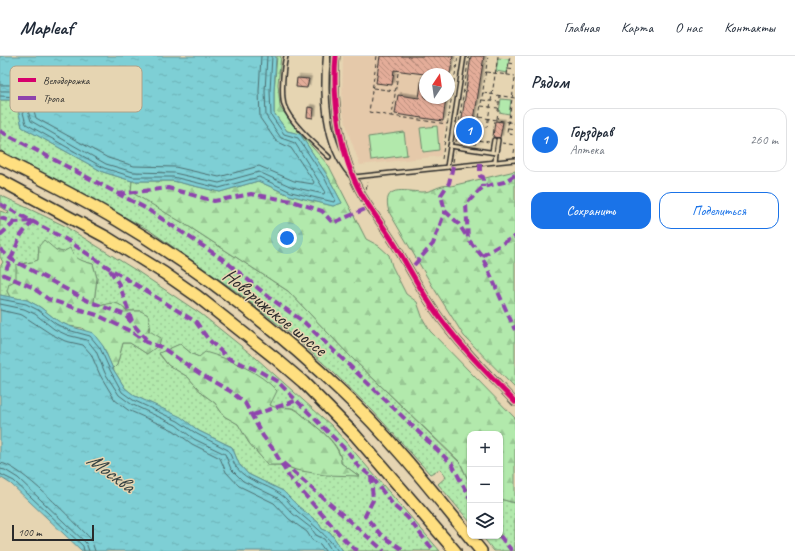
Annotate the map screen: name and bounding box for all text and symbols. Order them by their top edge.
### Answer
text: Mapleaf [20,16,73,40]
text: Главная [564,19,599,36]
text: Карта [621,19,653,36]
text: О нас [675,19,702,36]
text: Контакты [724,19,775,36]
legend [10,66,142,112]
north arrow [419,68,455,104]
text: Рядом [531,72,569,93]
text: Велодорожка [43,73,90,87]
text: Тропа [43,91,64,105]
pin: 1 [456,116,482,146]
text: Горздрав [570,123,613,142]
text: 1 [542,132,548,148]
text: 260 m [750,132,778,148]
text: Аптека [570,142,604,158]
button: Сохранить [531,192,651,229]
button: Поделиться [659,192,779,229]
your location [277,228,297,248]
street label: Новорижское шоссе [218,262,333,362]
map controls [467,431,503,539]
button: + [467,431,503,467]
water label: Москва [82,446,142,499]
button: − [467,467,503,503]
button: layers [467,503,503,539]
scale bar [12,523,94,542]
text: 100 m [18,525,42,539]

